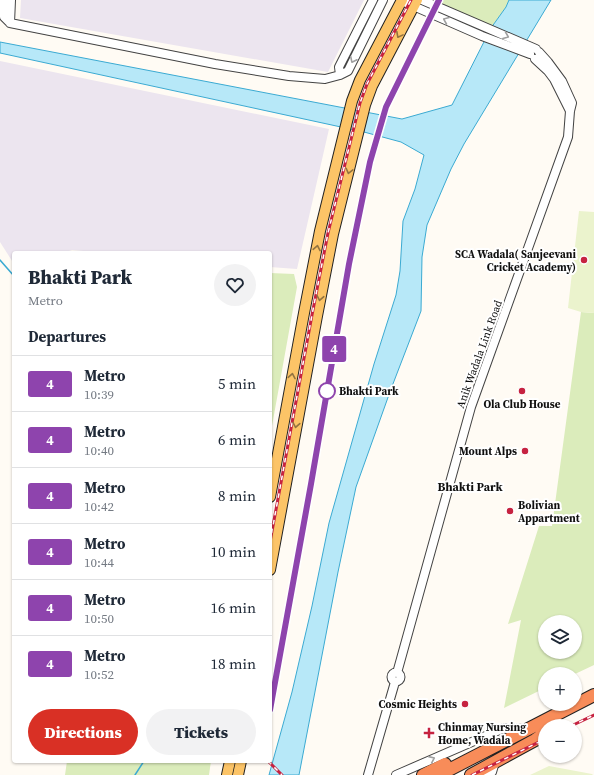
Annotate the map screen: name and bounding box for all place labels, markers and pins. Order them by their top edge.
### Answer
place label: SCA Wadala( Sanjeevani Cricket Academy) [455,247,577,275]
marker: SCA Wadala( Sanjeevani Cricket Academy) [579,255,589,265]
marker: Bhakti Park [318,382,336,400]
place label: Bhakti Park [339,384,399,399]
marker: Ola Club House [517,386,527,396]
place label: Ola Club House [483,397,561,412]
place label: Mount Alps [459,444,517,459]
marker: Mount Alps [520,446,530,456]
place label: Bolivian Appartment [518,498,581,526]
marker: Bolivian Appartment [505,506,515,516]
place label: Cosmic Heights [378,697,457,712]
marker: Cosmic Heights [460,699,470,709]
place label: Chinmay Nursing Home, Wadala [438,720,526,748]
marker: Chinmay Nursing Home, Wadala [423,727,435,739]

